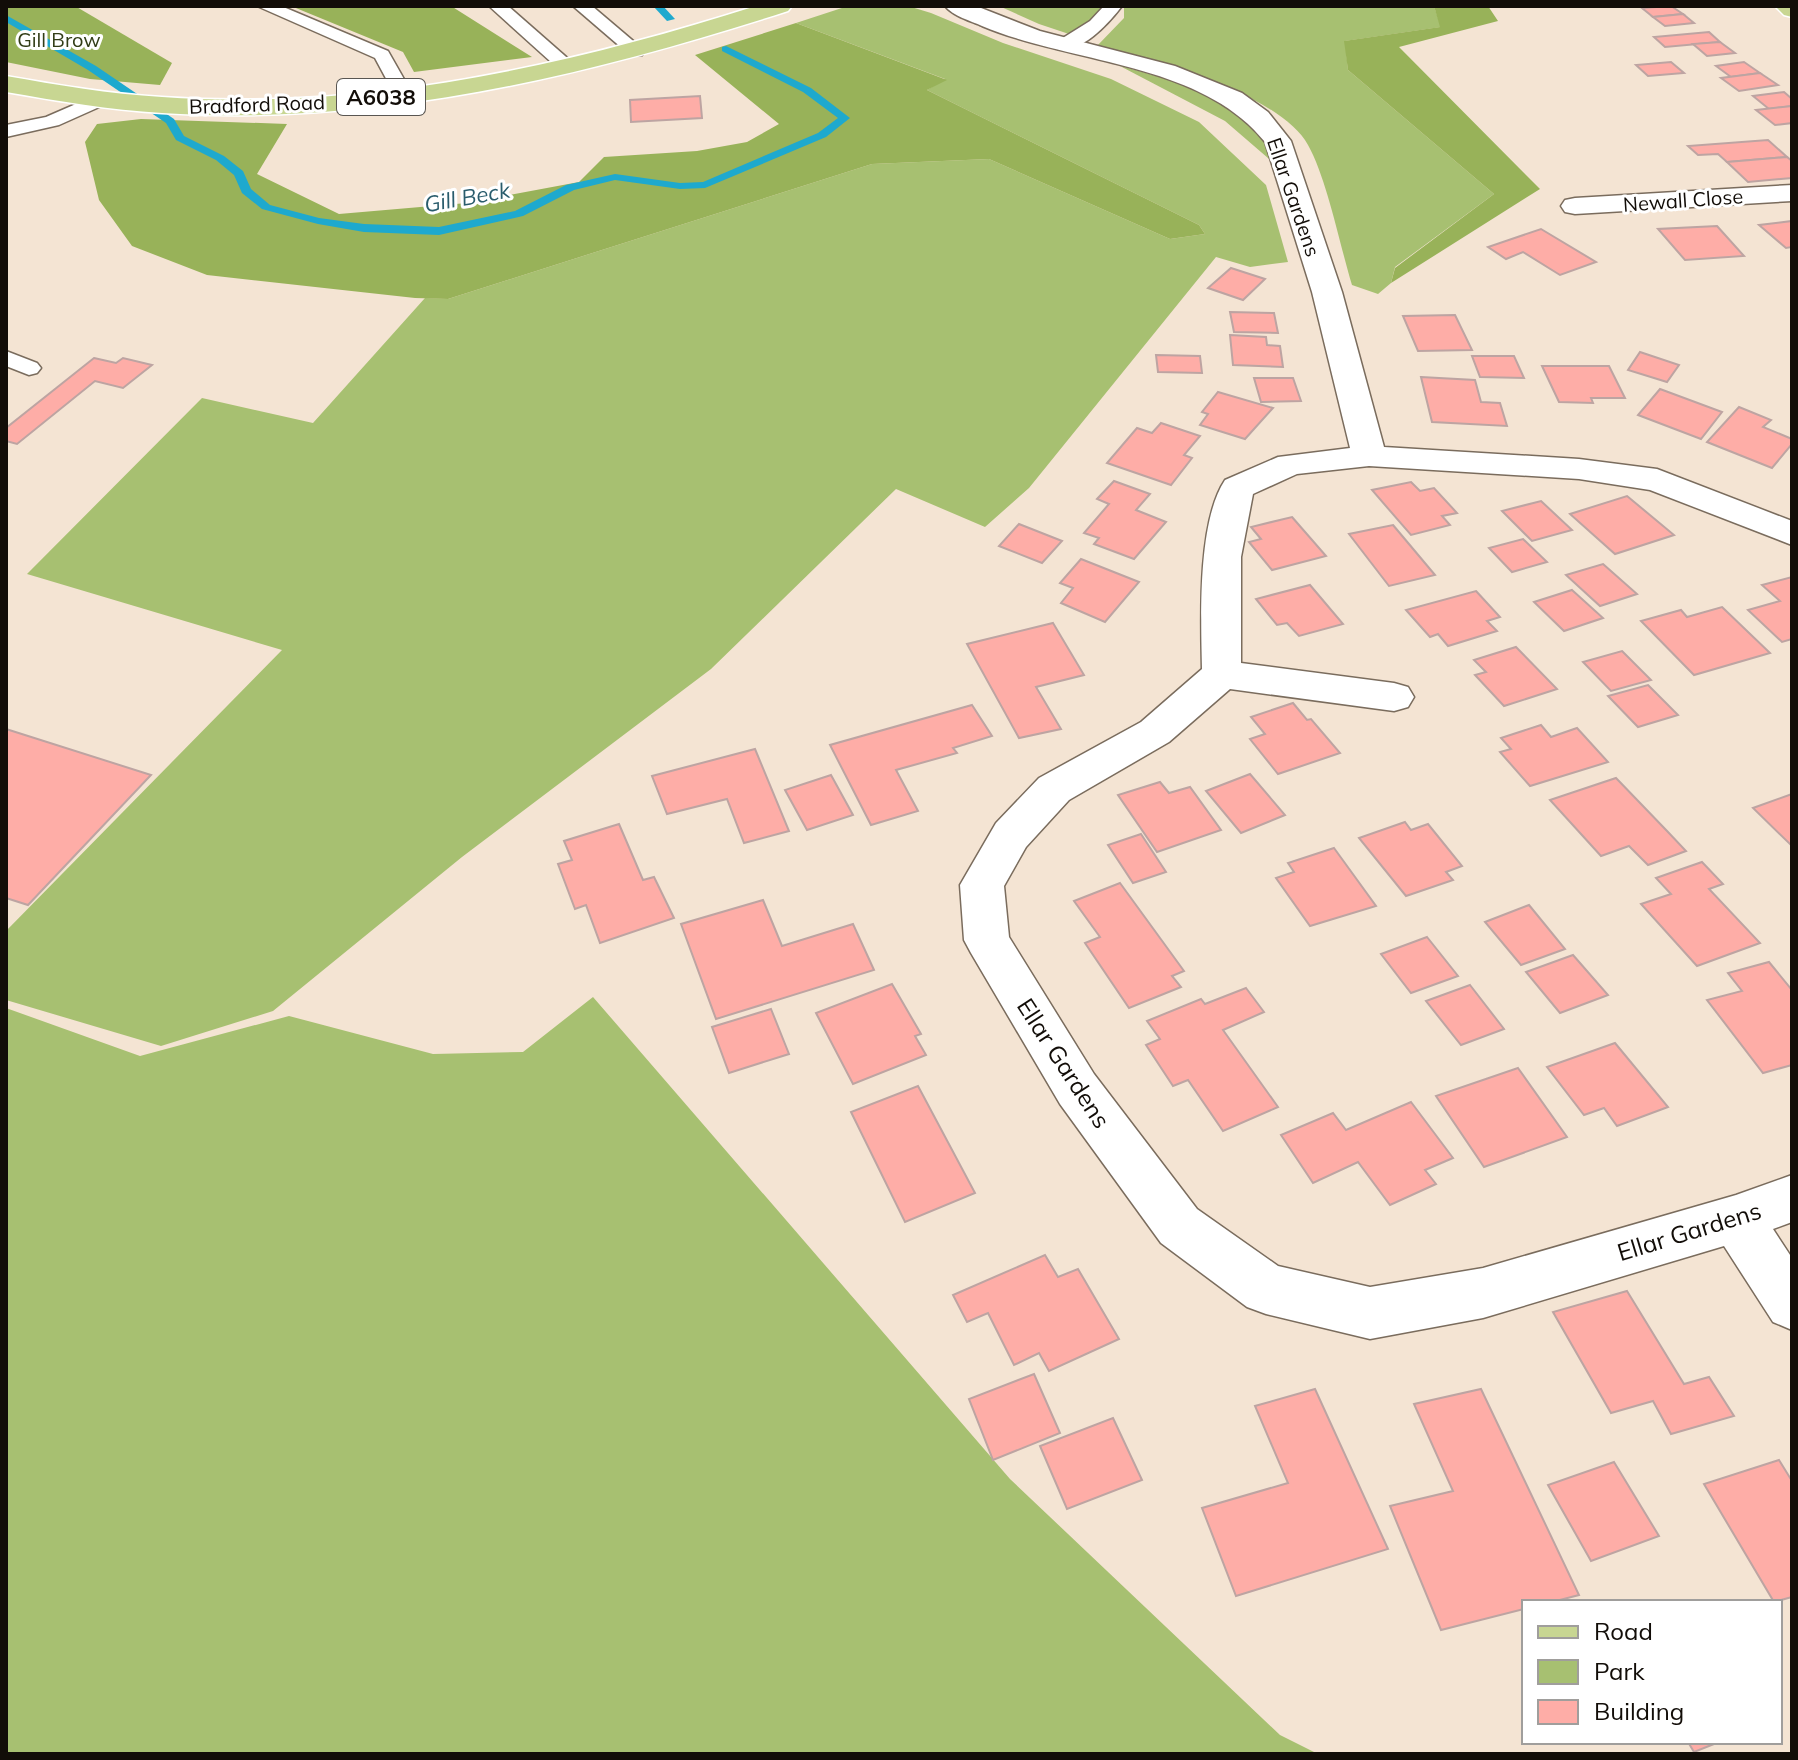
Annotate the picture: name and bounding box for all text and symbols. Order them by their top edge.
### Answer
park label: Gill Brow [17,27,101,52]
road number: A6038 [337,79,425,115]
street label: Bradford Road [189,89,325,119]
street label: Ellar Gardens [1262,134,1326,260]
water label: Gill Beck [422,176,513,218]
street label: Newall Close [1622,183,1744,217]
street label: Ellar Gardens [1011,992,1117,1134]
street label: Ellar Gardens [1613,1195,1765,1267]
legend [1522,1600,1782,1744]
text: Road [1594,1616,1653,1646]
text: Park [1594,1656,1645,1686]
text: Building [1594,1696,1684,1726]

